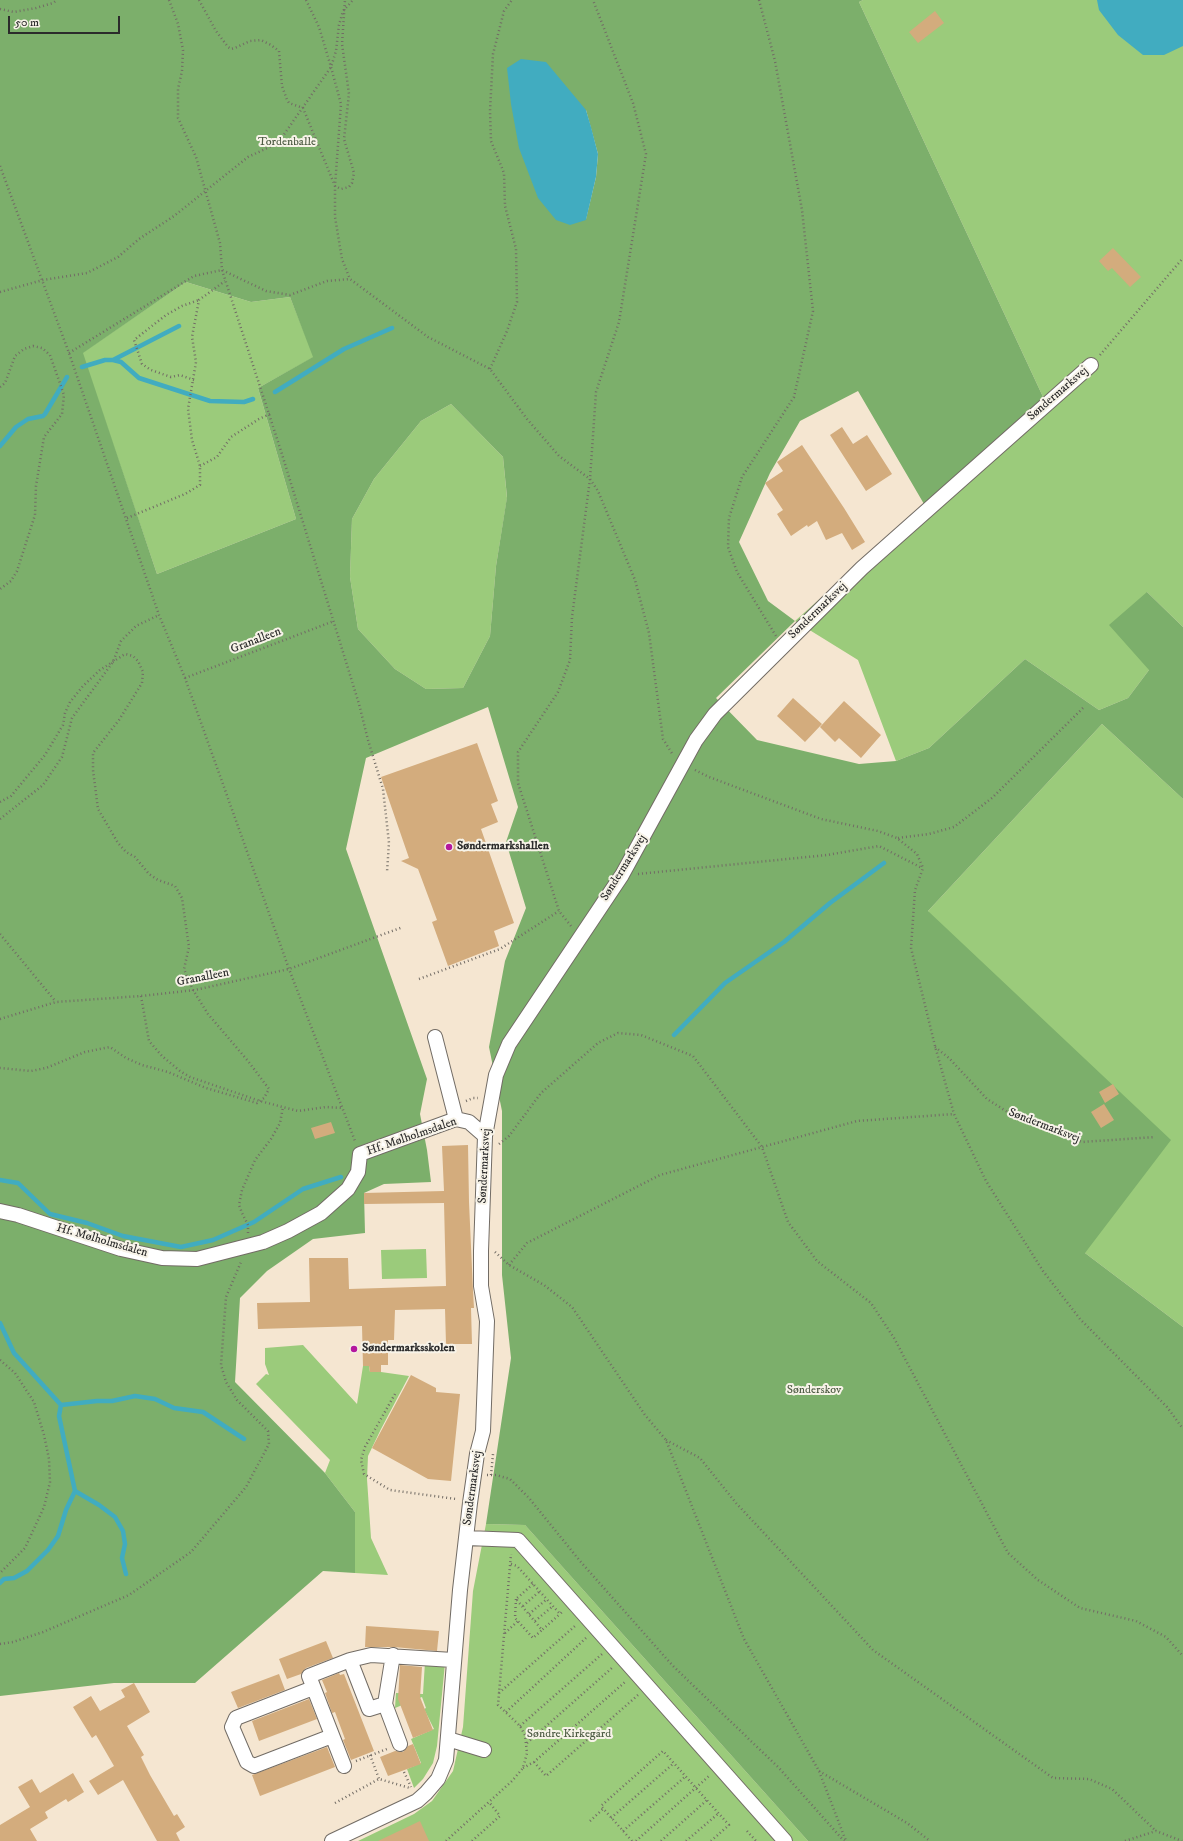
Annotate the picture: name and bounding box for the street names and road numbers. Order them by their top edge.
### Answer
street label: Søndermarksvej [1025,364,1091,424]
street label: Søndermarksvej [786,580,850,642]
street label: Granalleen [229,625,283,657]
street label: Søndermarksvej [598,832,650,904]
street label: Granalleen [176,966,230,990]
street label: Søndermarksvej [1006,1106,1082,1146]
street label: Hf. Mølholmsdalen [365,1115,459,1159]
street label: Søndermarksvej [476,1128,494,1204]
street label: Hf. Mølholmsdalen [55,1221,149,1261]
street label: Søndermarksvej [461,1450,485,1526]

